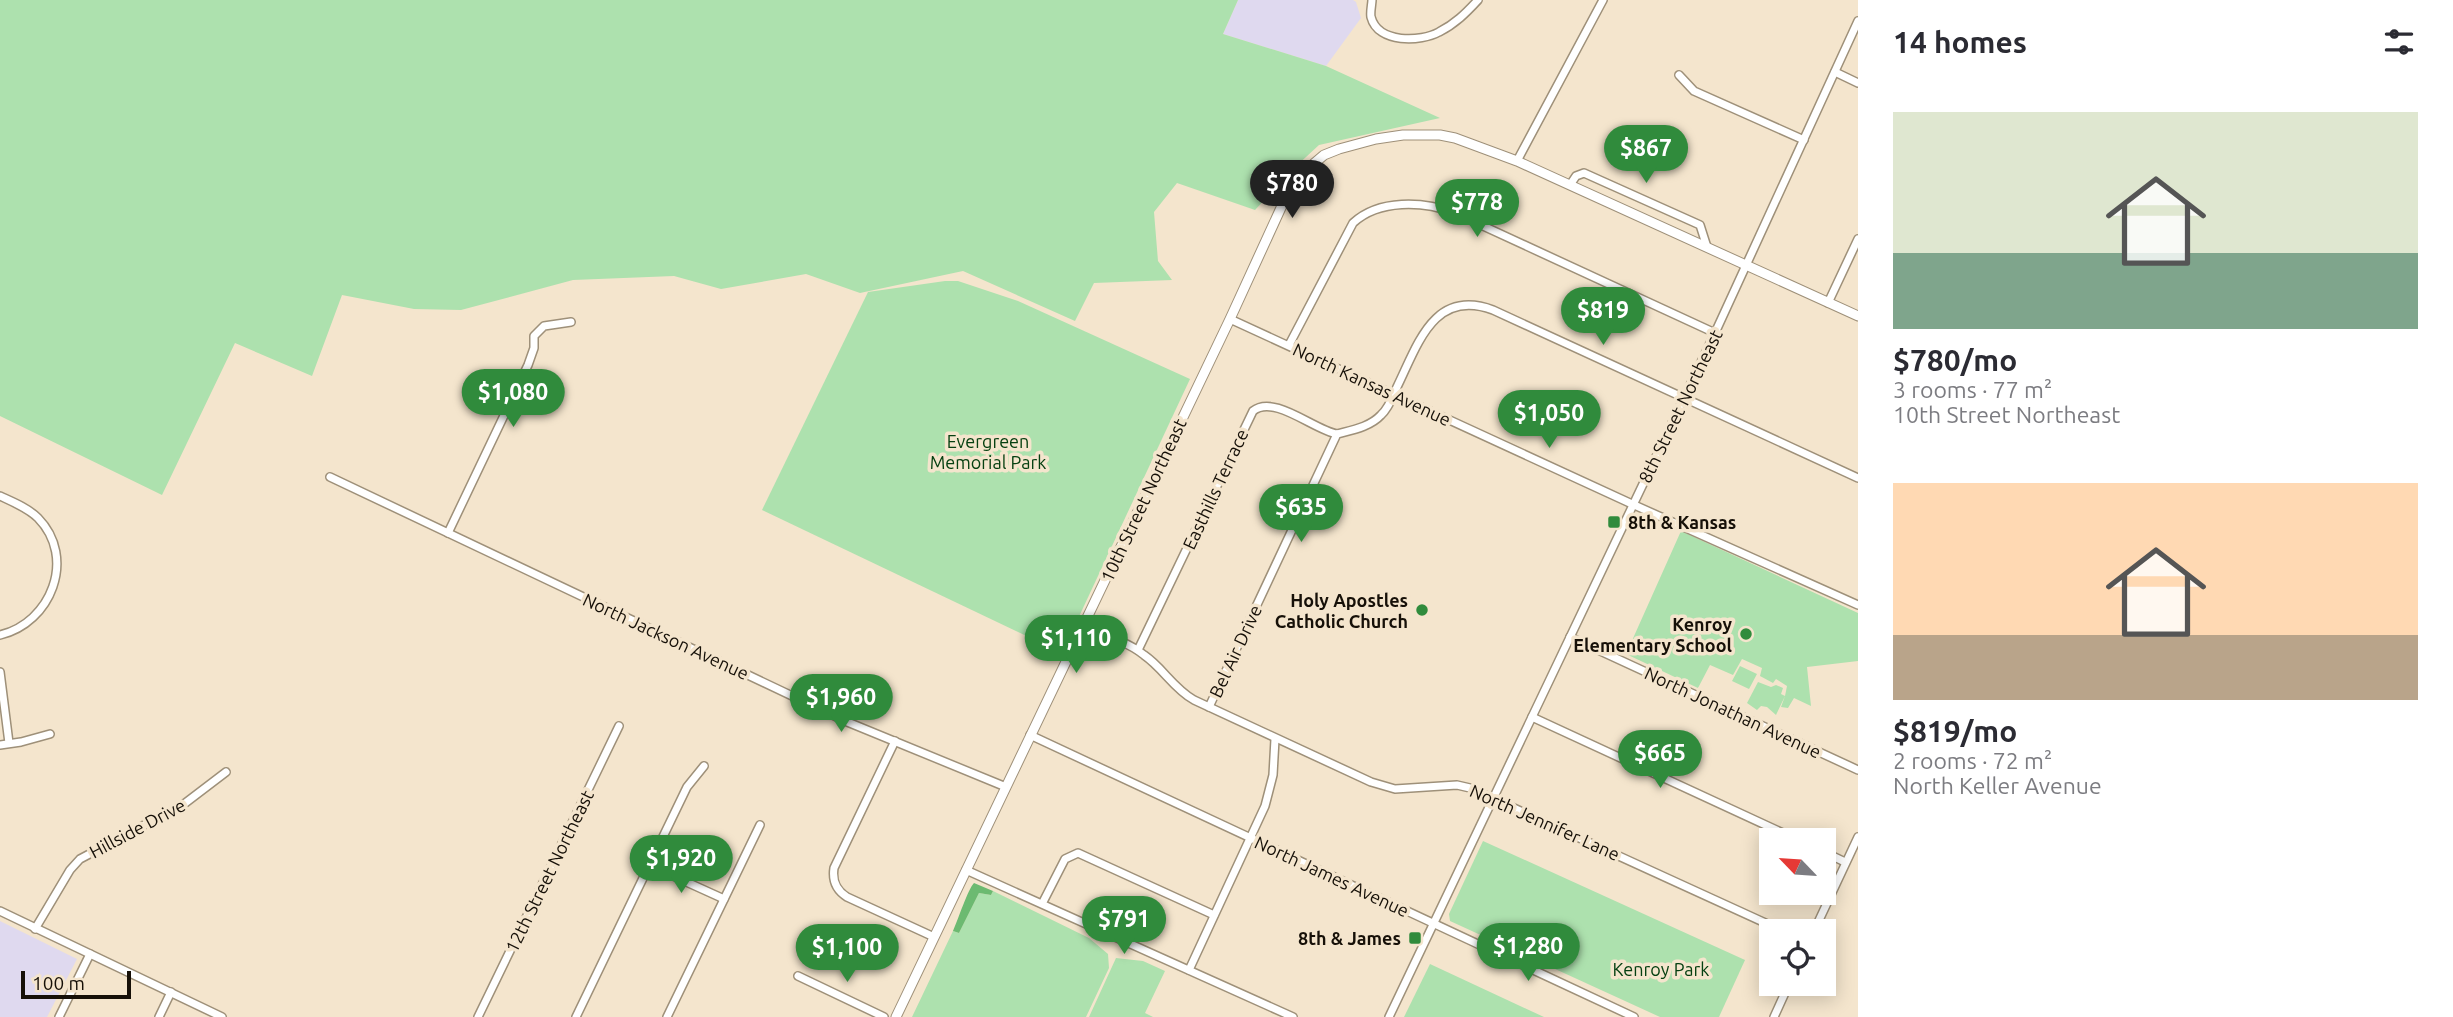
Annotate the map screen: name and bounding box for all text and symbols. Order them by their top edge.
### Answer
icon: filters [2380,23,2418,61]
text: 14 homes [1893,25,2027,59]
pin: $867 [1605,125,1687,185]
text: $867 [1620,135,1672,160]
icon: home [2093,158,2219,284]
pin: $780 [1251,160,1333,220]
text: $780 [1266,170,1318,195]
pin: $778 [1436,180,1518,239]
text: $778 [1451,189,1503,214]
pin: $819 [1562,288,1644,347]
text: $819 [1577,297,1629,322]
street label: 8th Street Northeast [1634,326,1726,486]
street label: North Kansas Avenue [1290,339,1454,429]
text: $780/mo [1893,343,2017,377]
pin: $1,080 [456,370,570,429]
text: 3 rooms · 77 m² [1893,377,2052,402]
text: $1,080 [478,379,548,404]
pin: $1,050 [1492,391,1606,450]
text: $1,050 [1514,400,1584,425]
text: 10th Street Northeast [1893,402,2120,427]
street label: 10th Street Northeast [1096,415,1190,585]
street label: Easthills Terrace [1178,426,1252,552]
park label: Evergreen Memorial Park [930,431,1046,472]
pin: $635 [1260,484,1342,544]
text: $635 [1275,494,1327,519]
place label: 8th & Kansas [1628,512,1736,532]
marker: 8th & Kansas [1606,514,1622,530]
icon: home [2093,529,2219,655]
street label: North Jackson Avenue [580,589,752,683]
place label: Holy Apostles Catholic Church [1275,590,1408,631]
street label: Bel Air Drive [1205,602,1265,700]
marker: Holy Apostles Catholic Church [1414,602,1430,618]
place label: Kenroy Elementary School [1573,614,1733,655]
pin: $1,110 [1019,616,1133,675]
text: $1,110 [1041,625,1111,650]
marker: Kenroy Elementary School [1738,626,1754,642]
street label: North Jonathan Avenue [1642,662,1824,762]
pin: $1,960 [784,674,898,734]
text: $1,960 [806,684,876,709]
text: $819/mo [1893,714,2017,748]
pin: $665 [1619,730,1701,790]
text: $665 [1634,740,1686,765]
text: 2 rooms · 72 m² [1893,748,2052,773]
text: North Keller Avenue [1893,773,2102,798]
street label: North Jennifer Lane [1467,780,1623,864]
street label: 12th Street Northeast [501,787,597,955]
street label: Hillside Drive [86,794,188,862]
north arrow [1759,828,1836,905]
map controls [1759,828,1836,996]
street label: North James Avenue [1252,831,1412,921]
pin: $1,920 [624,836,738,895]
text: $1,920 [646,845,716,870]
pin: $791 [1083,897,1165,956]
text: $791 [1098,906,1150,931]
button: locate [1759,919,1836,996]
pin: $1,280 [1471,923,1585,983]
pin: $1,100 [790,925,904,984]
place label: 8th & James [1298,928,1401,948]
marker: 8th & James [1407,930,1423,946]
text: $1,280 [1493,933,1563,958]
text: $1,100 [812,934,882,959]
park label: Kenroy Park [1613,959,1709,979]
scale bar [21,968,131,1000]
text: 100 m [32,972,85,994]

